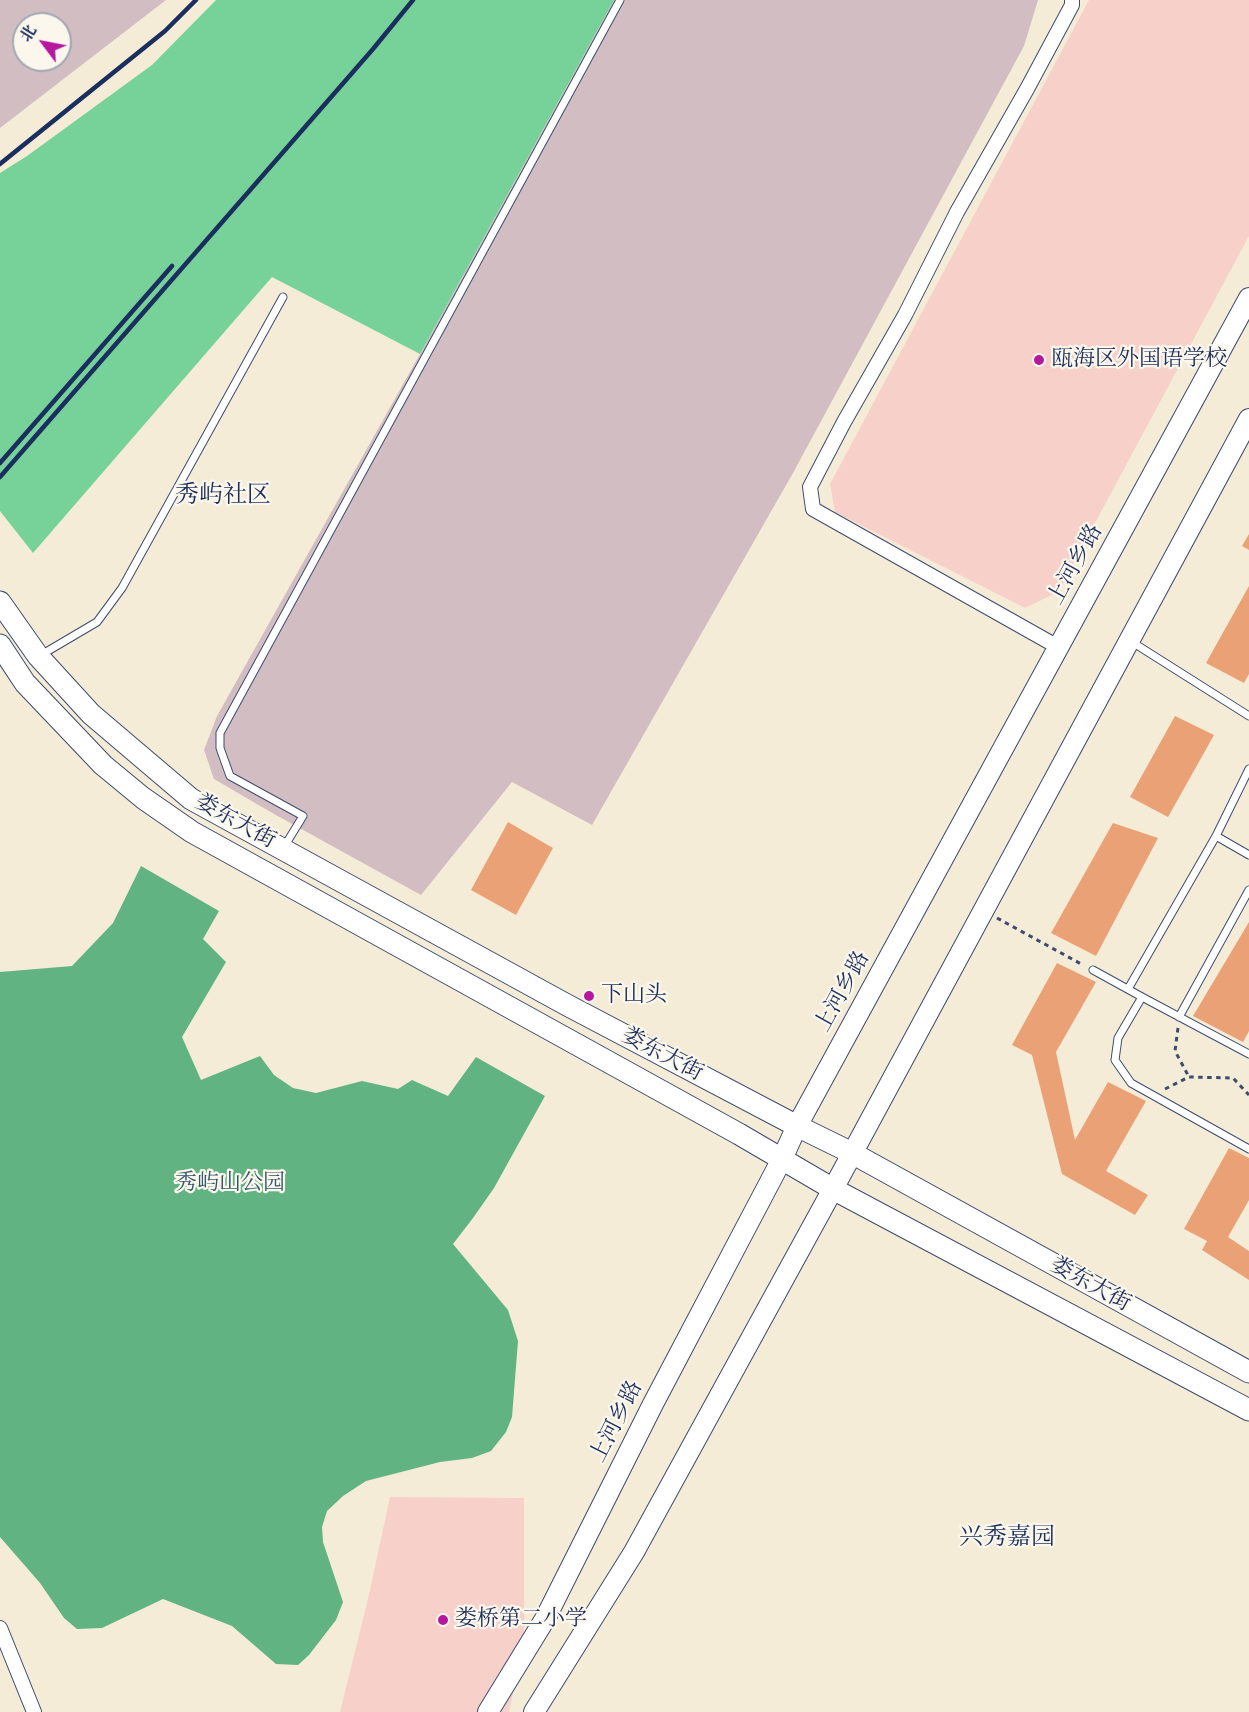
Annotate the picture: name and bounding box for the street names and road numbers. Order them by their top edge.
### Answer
street label: 上河乡路 [1043,520,1109,610]
street label: 娄东大街 [190,789,280,855]
street label: 上河乡路 [810,947,876,1037]
street label: 娄东大街 [617,1023,707,1087]
street label: 娄东大街 [1045,1252,1135,1318]
street label: 上河乡路 [585,1377,649,1467]

